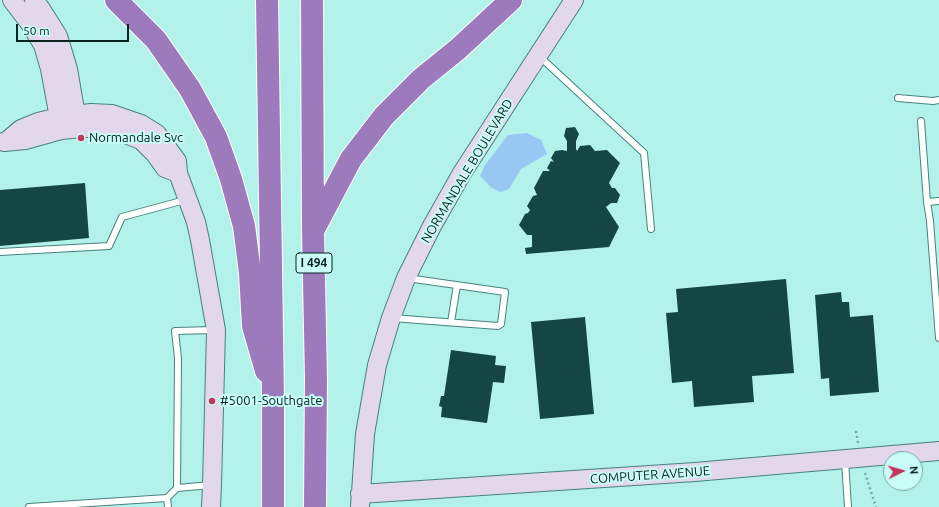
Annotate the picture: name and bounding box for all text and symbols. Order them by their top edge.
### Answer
scale bar [18,16,131,42]
text: 50 m [23,24,50,37]
street label: NORMANDALE BOULEVARD [418,96,516,246]
place label: Normandale Svc [89,130,183,146]
marker: Normandale Svc [76,133,86,143]
road number: I 494 [296,253,332,273]
place label: #5001-Southgate [220,393,322,409]
marker: #5001-Southgate [207,396,217,406]
north arrow [883,451,923,491]
street label: COMPUTER AVENUE [589,463,711,487]
text: N [908,465,920,475]

